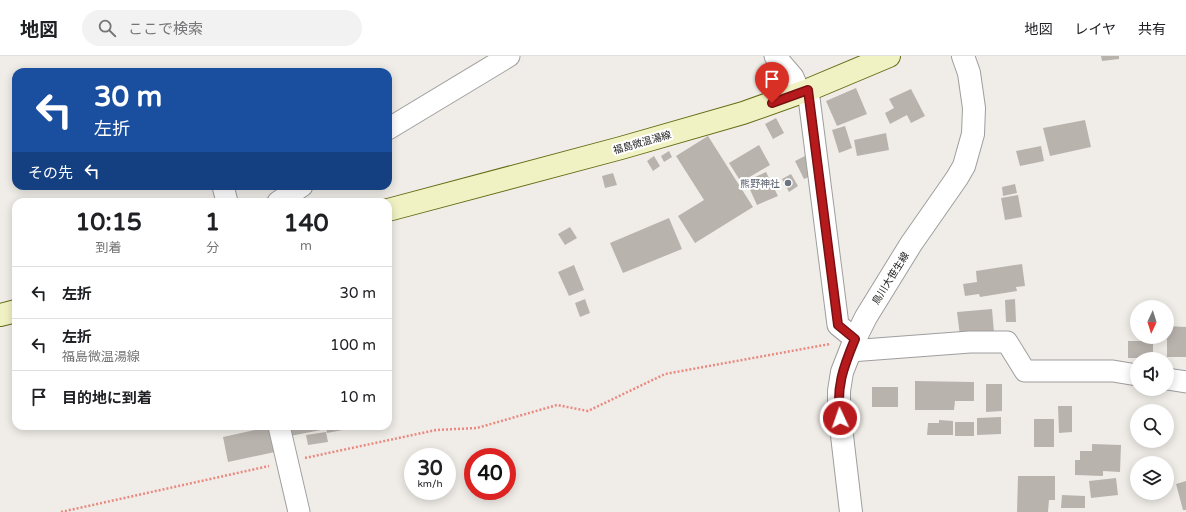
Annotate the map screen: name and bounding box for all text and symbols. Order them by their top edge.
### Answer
search box [82,10,362,46]
icon: search [96,17,118,39]
text: 地図 [20,19,58,41]
text: ここで検索 [128,20,203,38]
text: 地図 [1024,21,1052,38]
text: レイヤ [1074,21,1116,38]
text: 共有 [1138,21,1166,38]
pin [755,62,789,103]
icon: arrive [761,68,783,90]
text: 30 m [94,80,162,114]
icon: left [28,84,80,136]
text: 左折 [94,118,130,140]
street label: 福島微温湯線 [612,129,673,157]
icon: left [81,160,103,182]
text: その先 [28,164,73,182]
place label: 熊野神社 [740,178,780,190]
marker: 熊野神社 [783,178,793,188]
text: 10:15 [75,208,142,237]
text: 1 [205,208,220,237]
text: 140 [283,209,329,238]
text: m [300,238,312,254]
text: 到着 [96,240,122,256]
text: 分 [206,240,219,256]
street label: 鳥川大笹生線 [870,250,912,307]
icon: left [28,282,50,304]
text: 30 m [339,284,376,302]
text: 左折 [62,285,92,303]
north arrow [1130,300,1174,344]
map controls [1130,300,1174,500]
text: 左折 [62,328,92,346]
icon: left [28,334,50,356]
text: 100 m [330,336,376,354]
text: 福島微温湯線 [62,349,140,365]
button: sound [1130,352,1174,396]
icon: arrive [28,386,50,408]
text: 10 m [339,388,376,406]
text: 目的地に到着 [62,389,152,407]
position arrow [819,397,861,439]
button: search [1130,404,1174,448]
speed limit sign: 40 [464,448,516,500]
button: layers [1130,456,1174,500]
text: 30 [417,457,443,481]
text: km/h [417,478,443,490]

